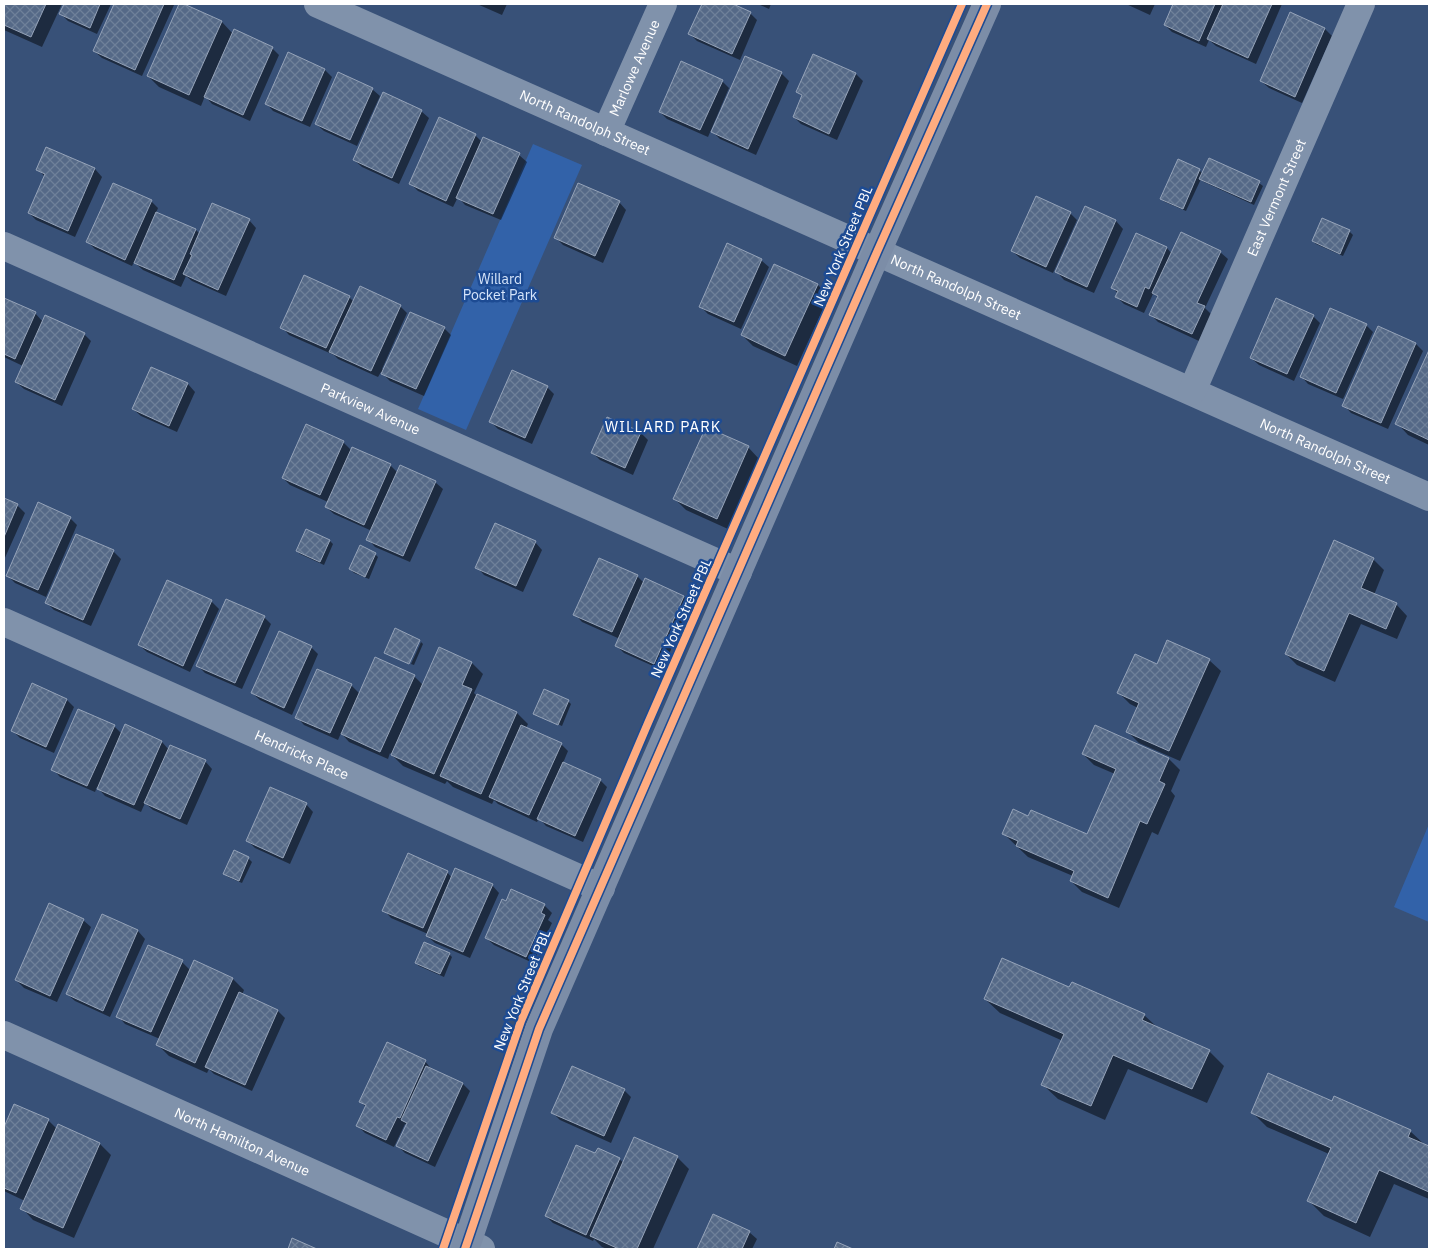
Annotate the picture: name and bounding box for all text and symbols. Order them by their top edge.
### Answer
street label: Marlowe Avenue [605,17,664,119]
street label: North Randolph Street [517,86,653,159]
street label: East Vermont Street [1243,136,1310,259]
street label: New York Street PBL [809,183,877,309]
street label: North Randolph Street [888,250,1024,324]
park label: Willard Pocket Park [463,270,538,304]
street label: Parkview Avenue [318,379,423,439]
street label: North Randolph Street [1257,414,1393,488]
district label: WILLARD PARK [605,417,721,436]
street label: New York Street PBL [647,555,715,681]
street label: Hendricks Place [252,726,352,784]
street label: New York Street PBL [489,927,555,1053]
street label: North Hamilton Avenue [172,1104,313,1180]

